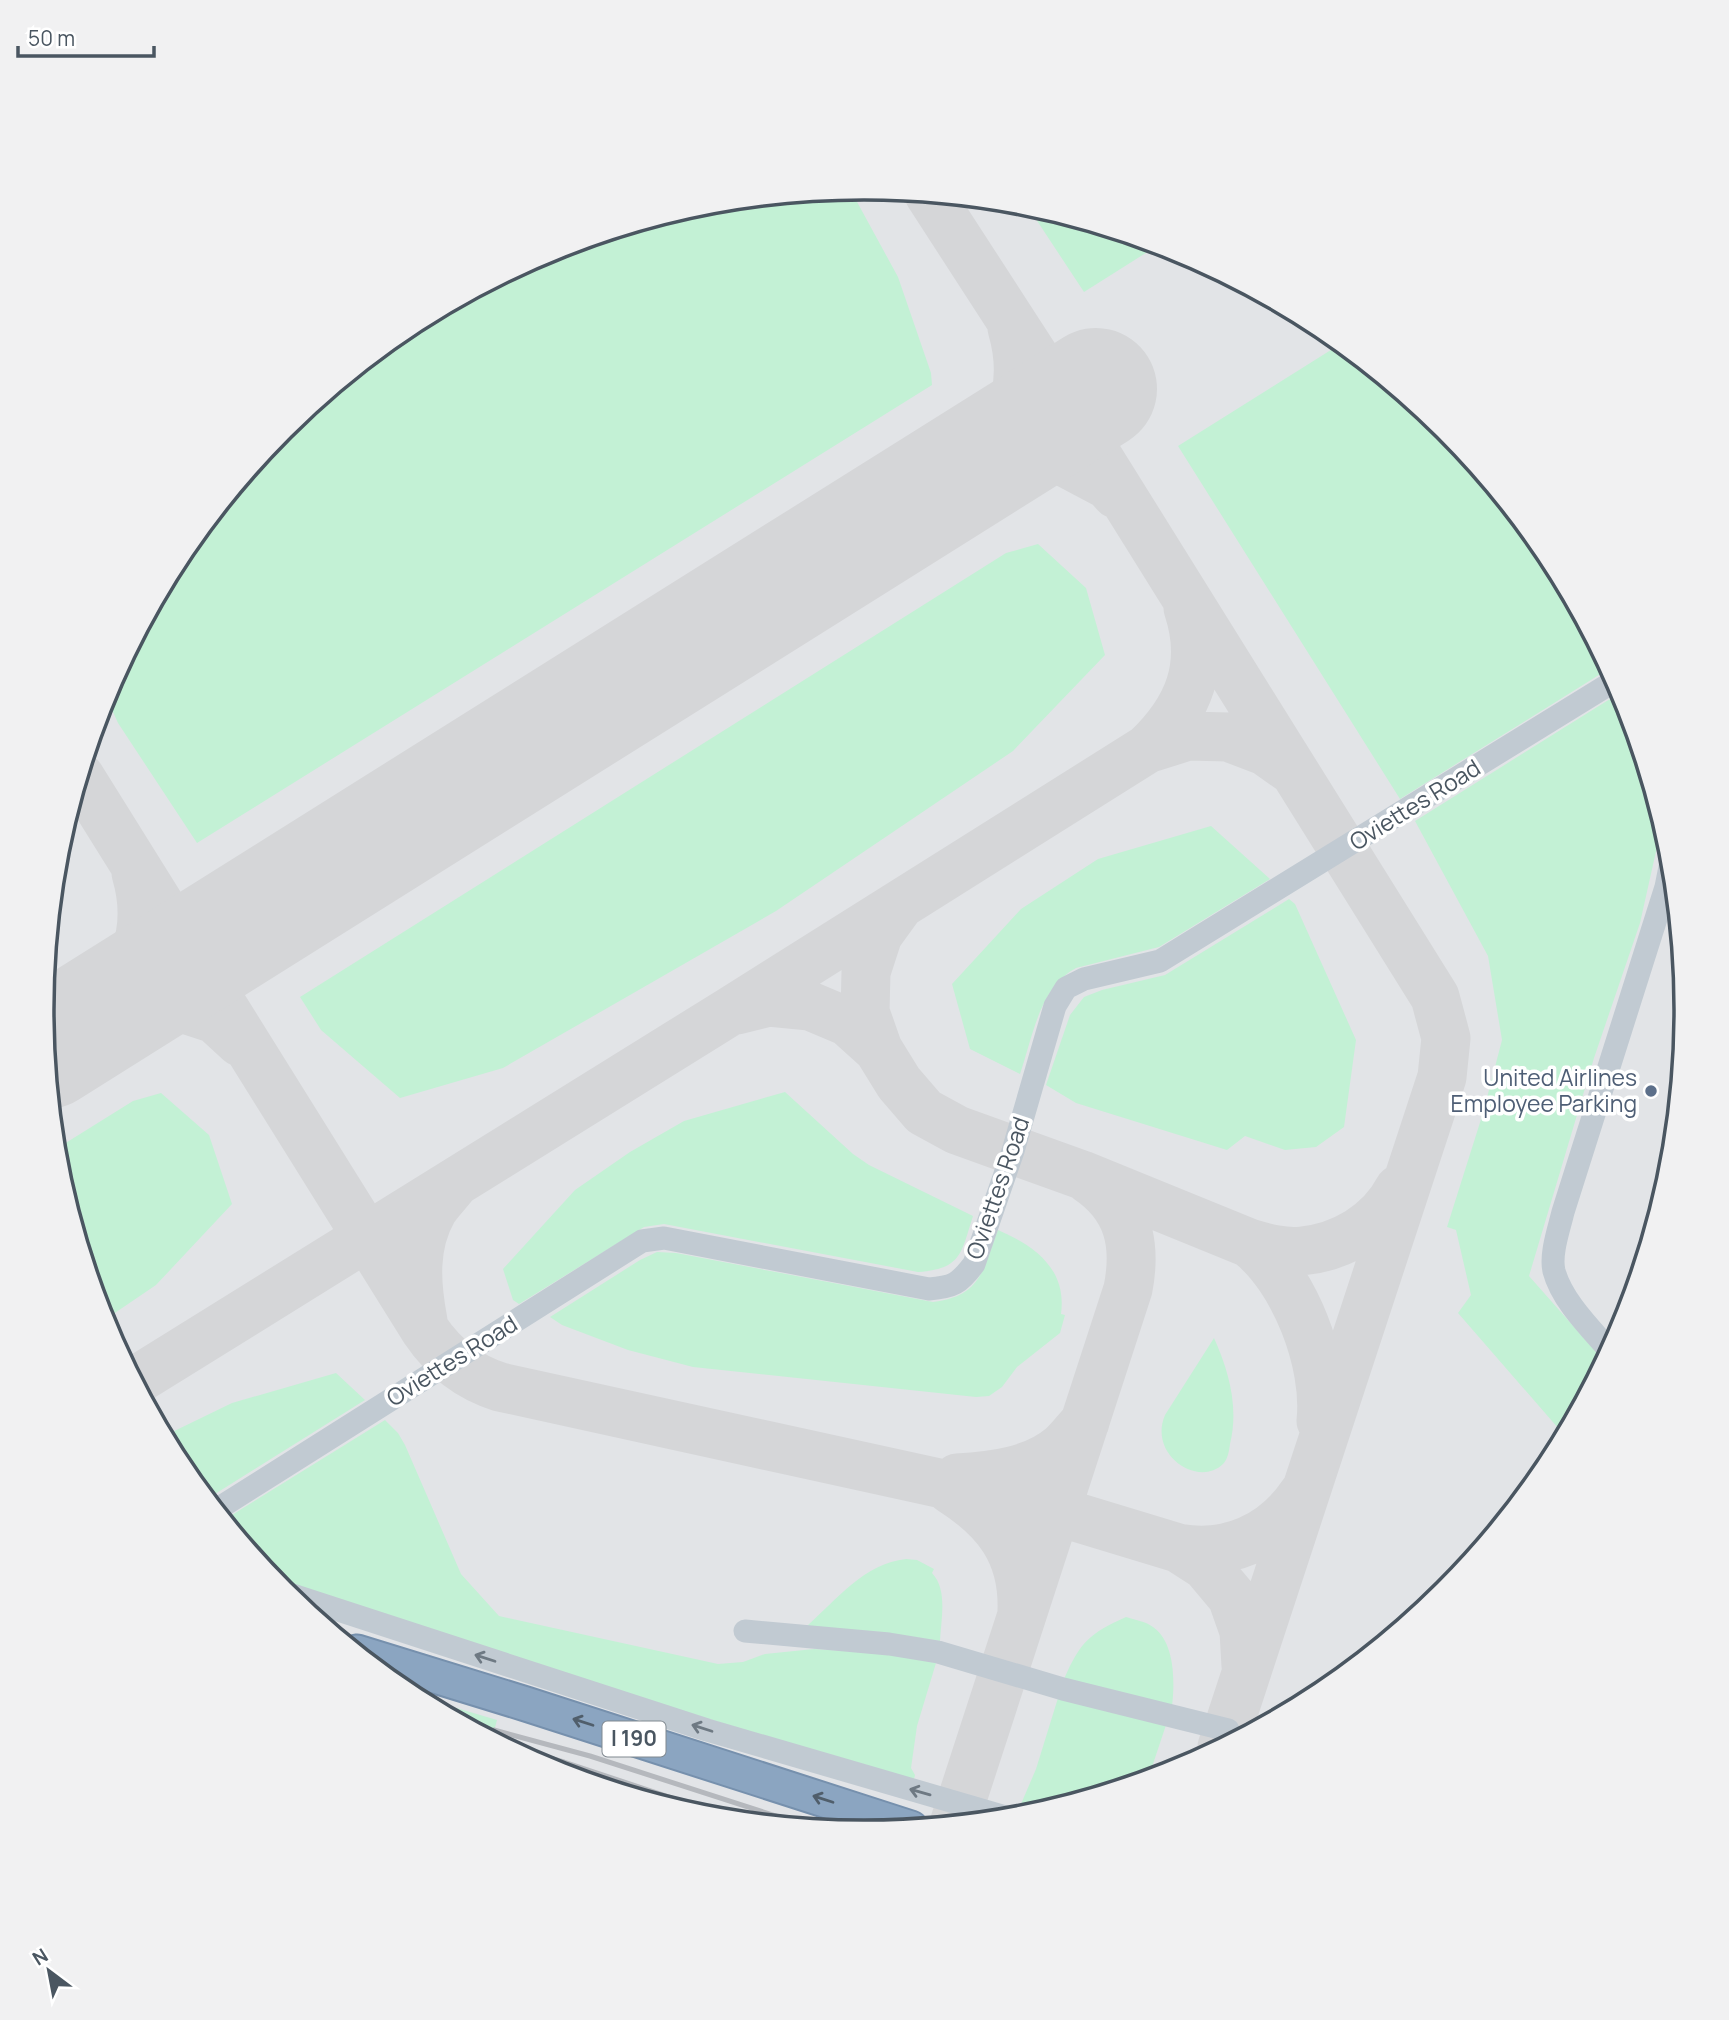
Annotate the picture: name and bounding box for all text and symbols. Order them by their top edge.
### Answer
scale bar [18,14,154,58]
text: 50 m [28,24,75,52]
street label: Oviettes Road [1343,751,1486,857]
place label: United Airlines Employee Parking [1451,1061,1637,1119]
marker: United Airlines Employee Parking [1643,1083,1659,1099]
street label: Oviettes Road [958,1112,1036,1263]
street label: Oviettes Road [380,1307,523,1413]
one-way arrow [475,1651,497,1663]
one-way arrow [572,1715,594,1728]
one-way arrow [691,1721,713,1733]
road number: I 190 [602,1722,666,1756]
one-way arrow [909,1785,931,1798]
one-way arrow [812,1792,834,1805]
north arrow [14,1936,84,2006]
text: N [27,1942,53,1971]

